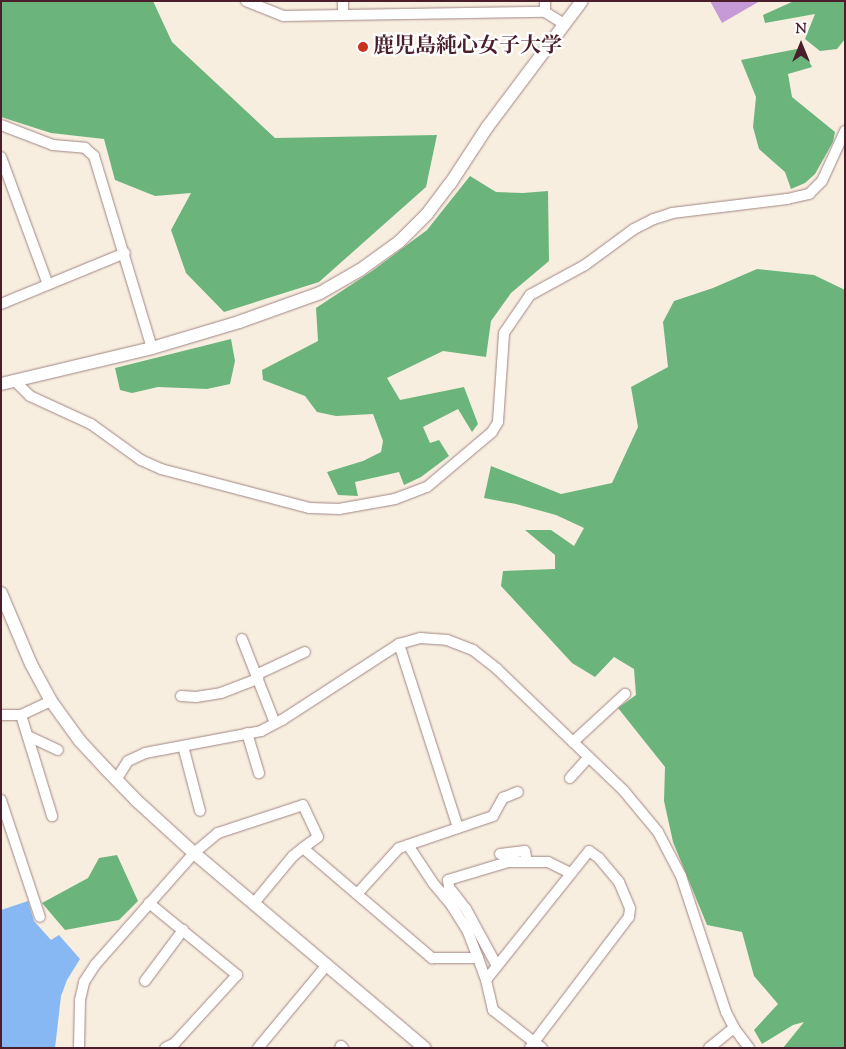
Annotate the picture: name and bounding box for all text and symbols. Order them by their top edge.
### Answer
north arrow [776,20,826,70]
text: N [795,20,807,40]
place label: 鹿児島純心女子大学 [373,34,562,60]
marker: 鹿児島純心女子大学 [357,41,369,53]

